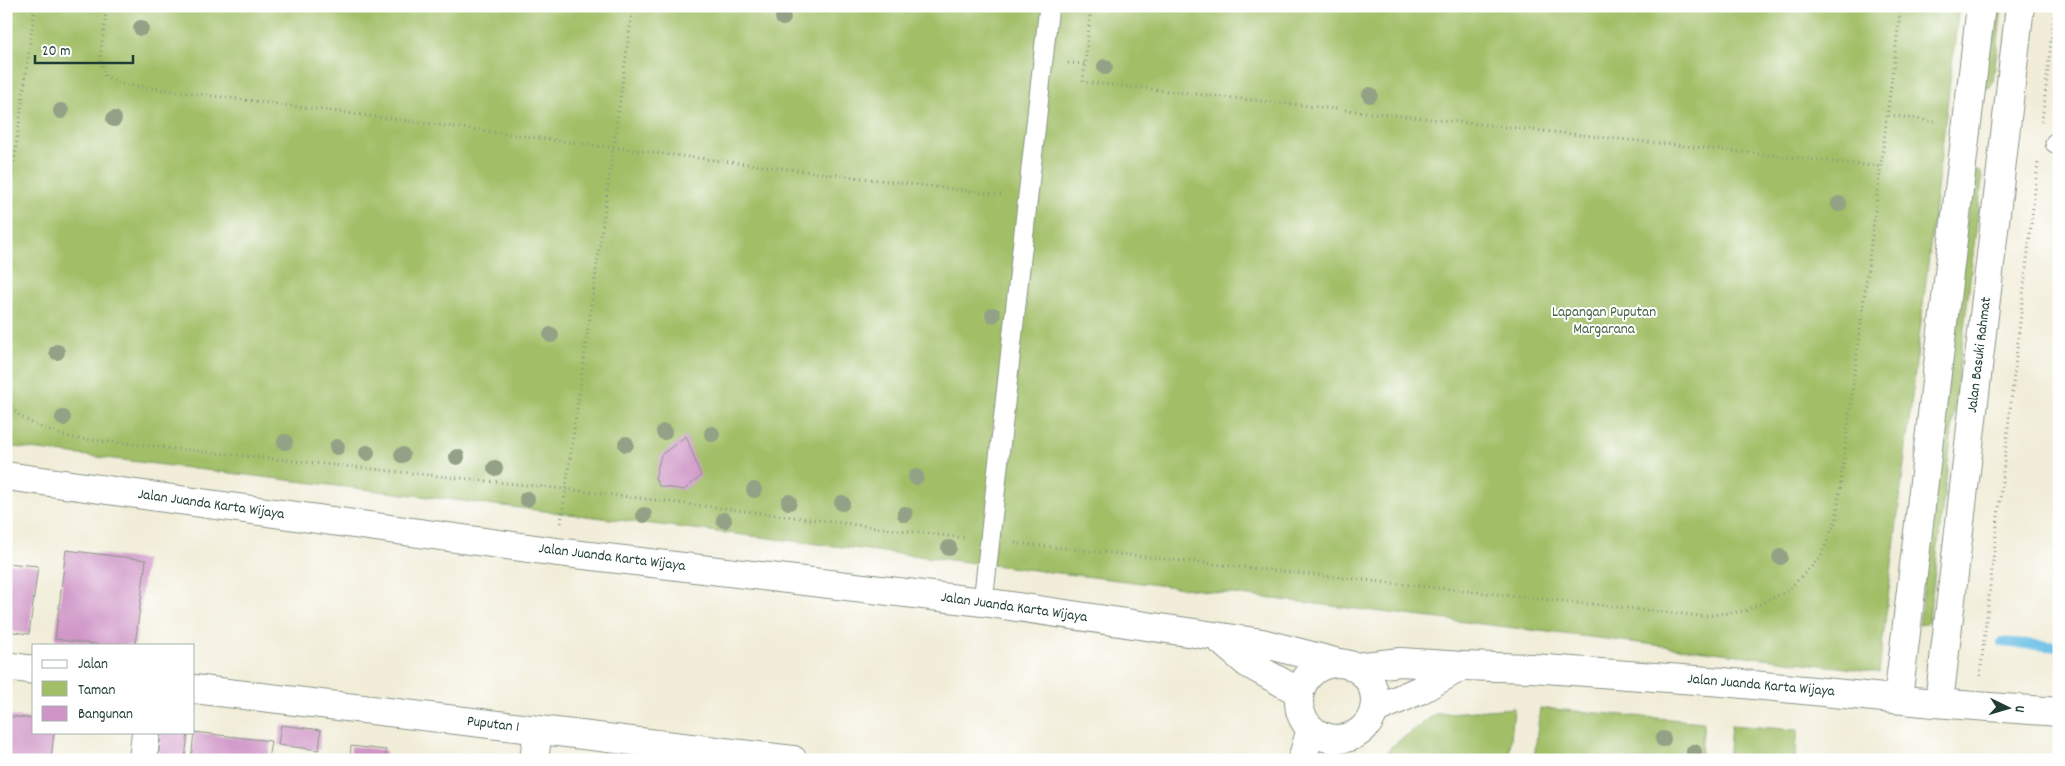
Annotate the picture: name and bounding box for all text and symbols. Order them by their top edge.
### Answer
scale bar [35,32,132,64]
text: 20 m [42,41,70,63]
street label: Jalan Basuki Rahmat [1962,295,1998,414]
park label: Lapangan Puputan Margarana [1552,302,1656,341]
street label: Jalan Juanda Karta Wijaya [136,484,287,526]
street label: Jalan Juanda Karta Wijaya [537,538,688,578]
street label: Jalan Juanda Karta Wijaya [939,587,1090,629]
legend [32,644,195,734]
text: Jalan [78,654,108,676]
street label: Jalan Juanda Karta Wijaya [1686,669,1837,703]
text: Taman [78,680,115,702]
north arrow [1982,684,2032,734]
text: Bangunan [78,704,133,726]
text: U [2009,705,2029,713]
street label: Puputan 1 [465,711,521,739]

